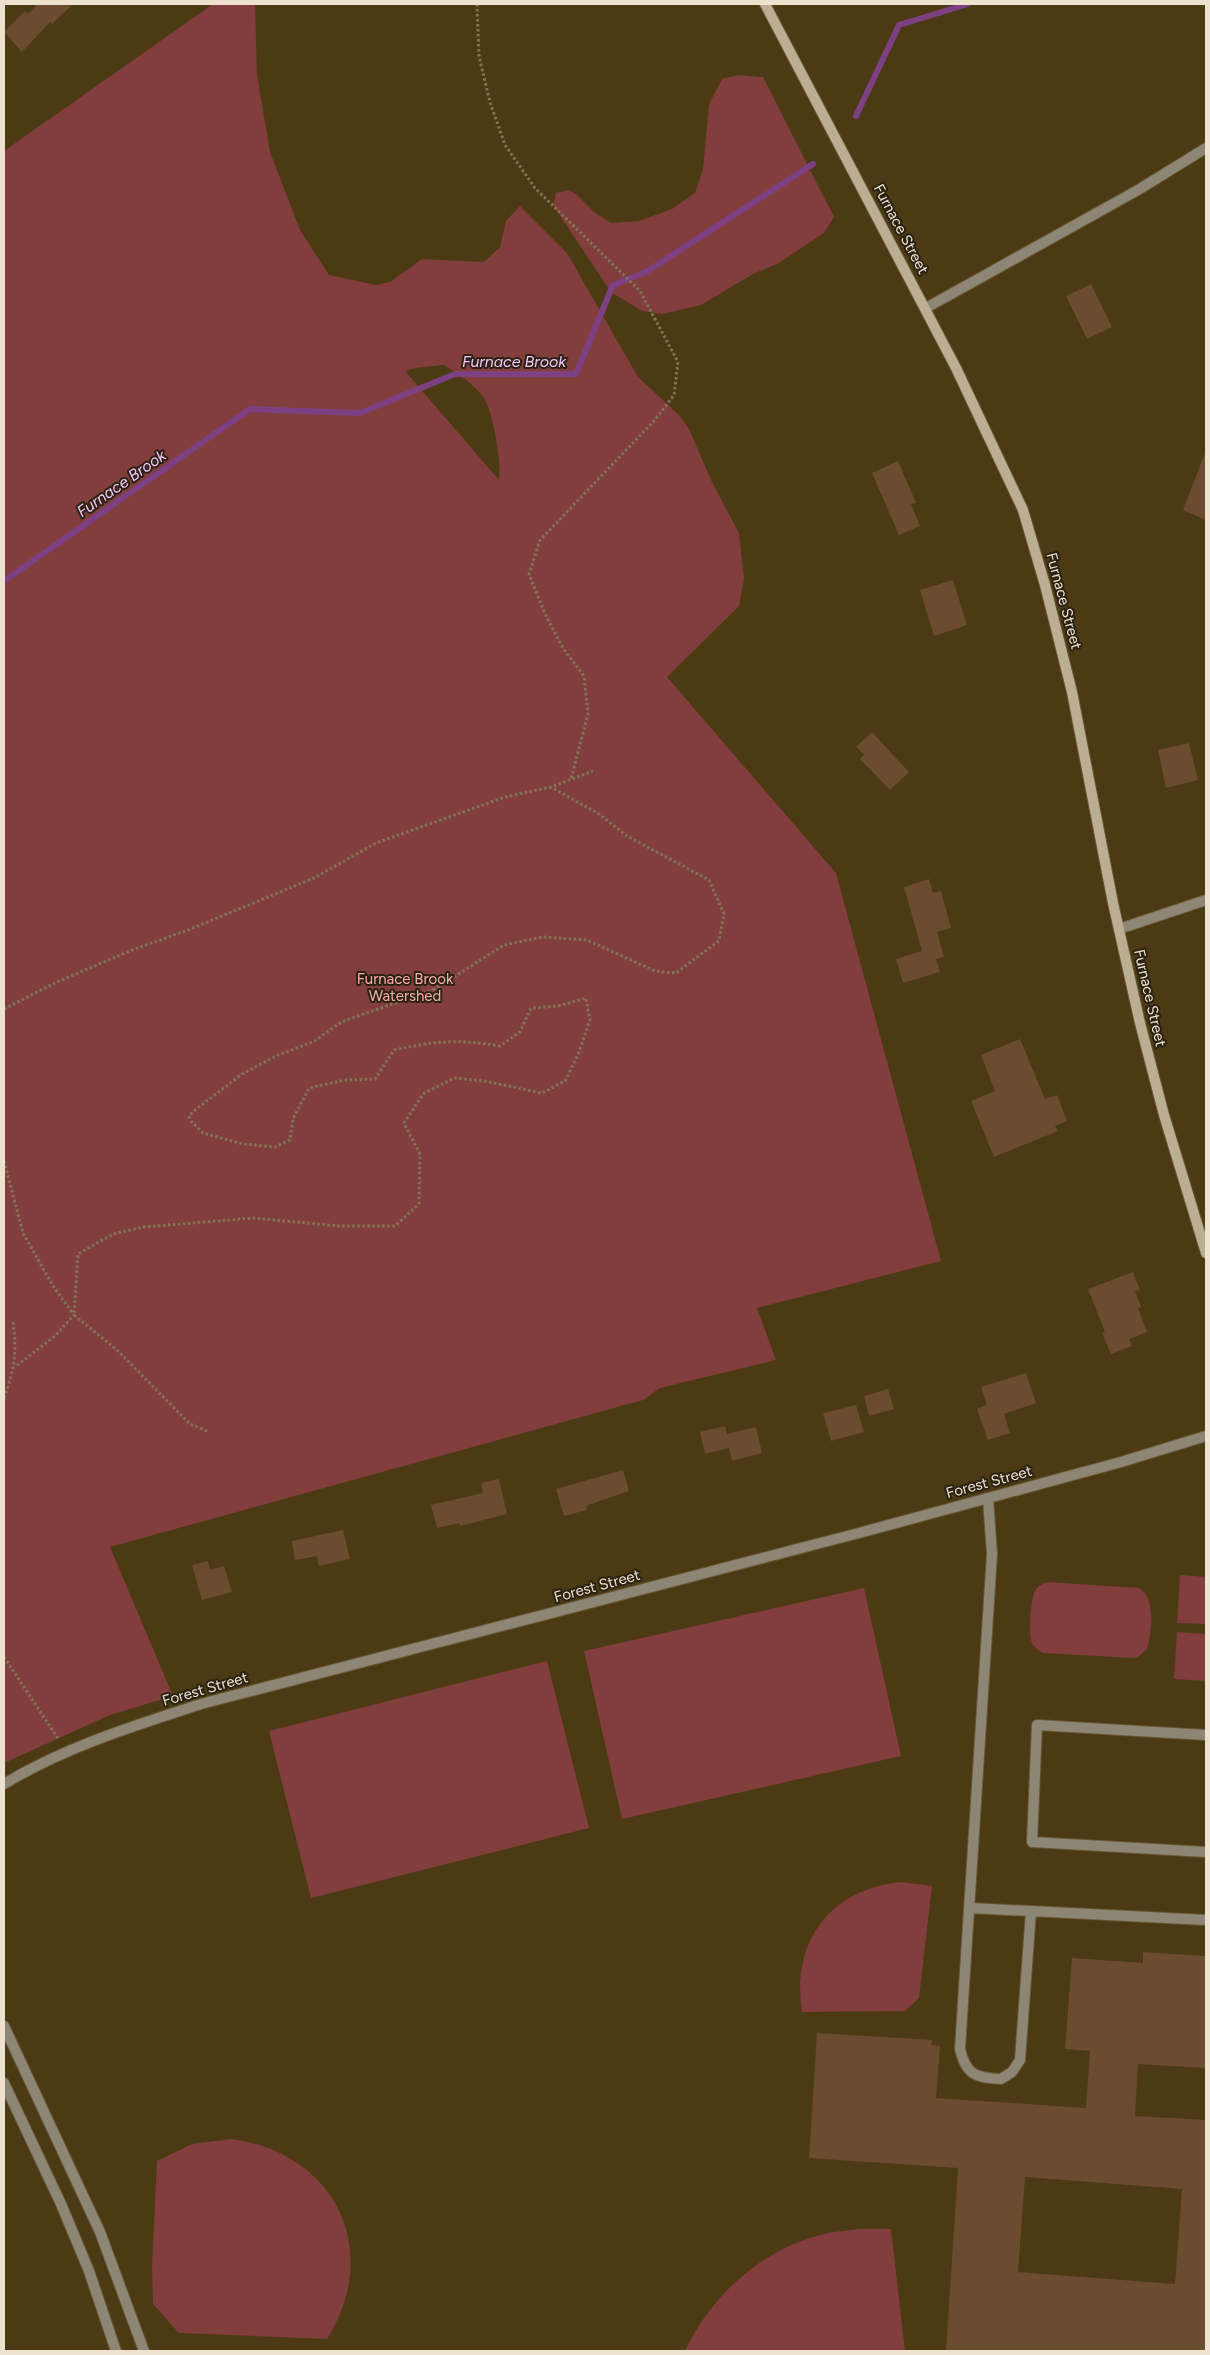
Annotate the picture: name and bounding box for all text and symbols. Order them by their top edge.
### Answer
street label: Furnace Street [870,181,932,277]
water label: Furnace Brook [462,352,567,371]
water label: Furnace Brook [73,445,170,521]
street label: Furnace Street [1042,551,1086,652]
street label: Furnace Street [1130,948,1170,1049]
park label: Furnace Brook Watershed [357,970,454,1005]
street label: Forest Street [944,1462,1034,1502]
street label: Forest Street [552,1566,642,1606]
street label: Forest Street [160,1668,250,1710]

